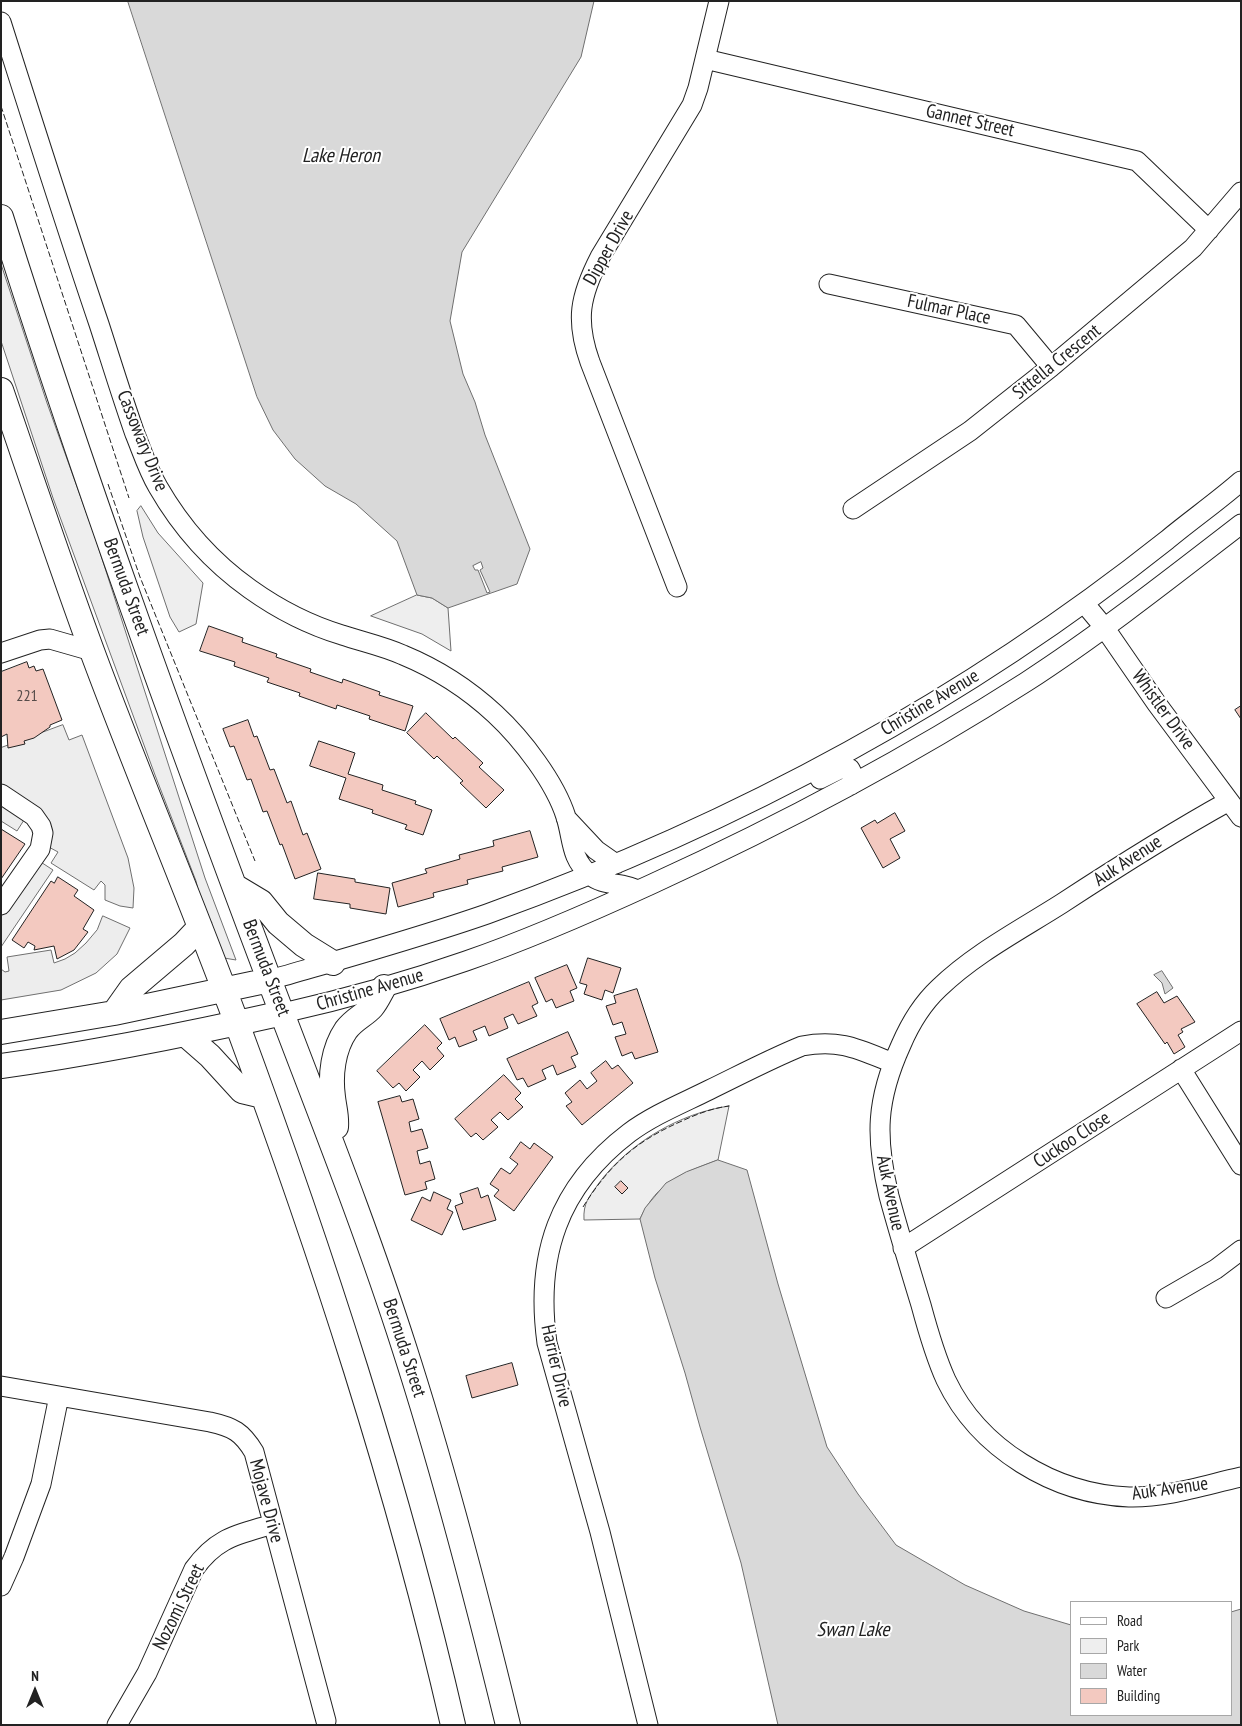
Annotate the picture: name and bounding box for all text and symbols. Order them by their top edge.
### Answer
street label: Gannet Street [924,100,1016,142]
water label: Lake Heron [302,144,380,168]
street label: Dipper Drive [579,207,639,289]
street label: Fulmar Place [905,290,993,330]
street label: Sittella Crescent [1008,320,1106,404]
street label: Cassowary Drive [111,387,173,495]
street label: Bermuda Street [98,535,154,639]
street label: Christine Avenue [877,665,983,741]
street label: Whistler Drive [1126,666,1200,754]
house number: 221 [16,686,38,706]
street label: Auk Avenue [1090,831,1166,891]
street label: Bermuda Street [237,916,295,1020]
street label: Christine Avenue [314,964,426,1016]
street label: Cuckoo Close [1029,1107,1115,1173]
street label: Auk Avenue [871,1153,909,1233]
street label: Bermuda Street [377,1296,431,1400]
street label: Harrier Drive [535,1323,577,1409]
street label: Mojave Drive [244,1457,288,1545]
street label: Auk Avenue [1130,1472,1210,1506]
street label: Nozomi Street [148,1560,210,1654]
legend [1070,1601,1232,1716]
text: Road [1117,1611,1143,1630]
water label: Swan Lake [816,1618,890,1642]
text: Park [1117,1636,1139,1655]
text: Water [1117,1661,1147,1680]
north arrow [10,1666,60,1716]
text: N [31,1667,39,1685]
text: Building [1117,1686,1160,1705]

